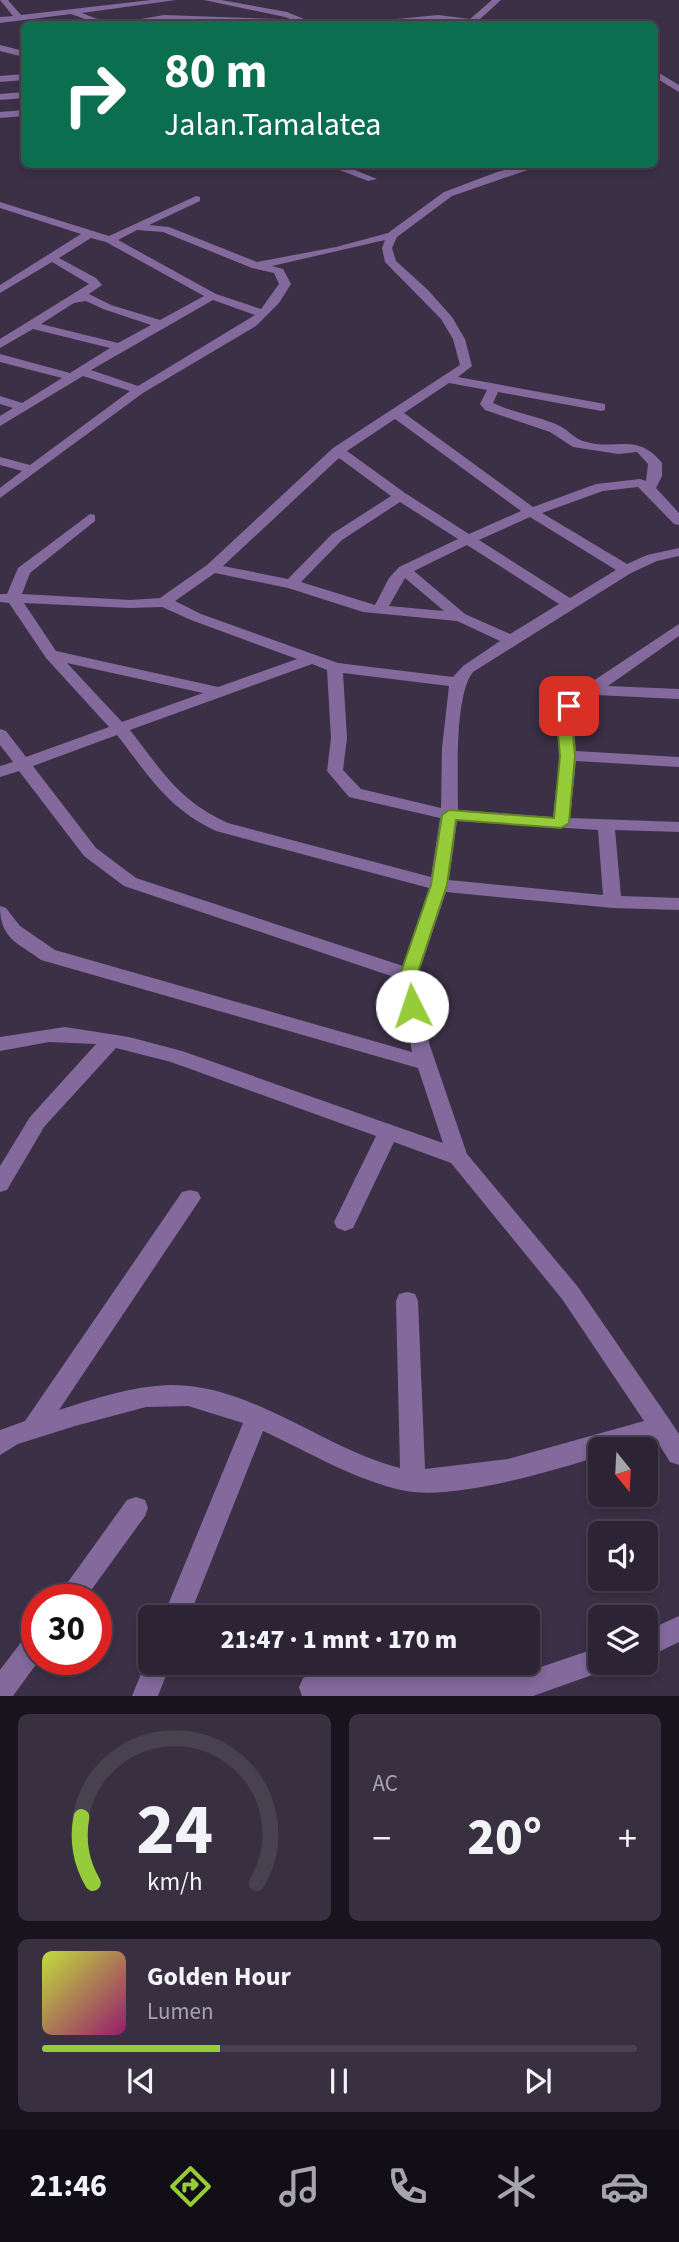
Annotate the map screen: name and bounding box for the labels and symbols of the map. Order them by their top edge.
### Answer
pin [539,676,599,736]
position arrow [375,969,449,1043]
north arrow [588,1437,658,1507]
speed limit sign: 30 [21,1584,112,1675]

